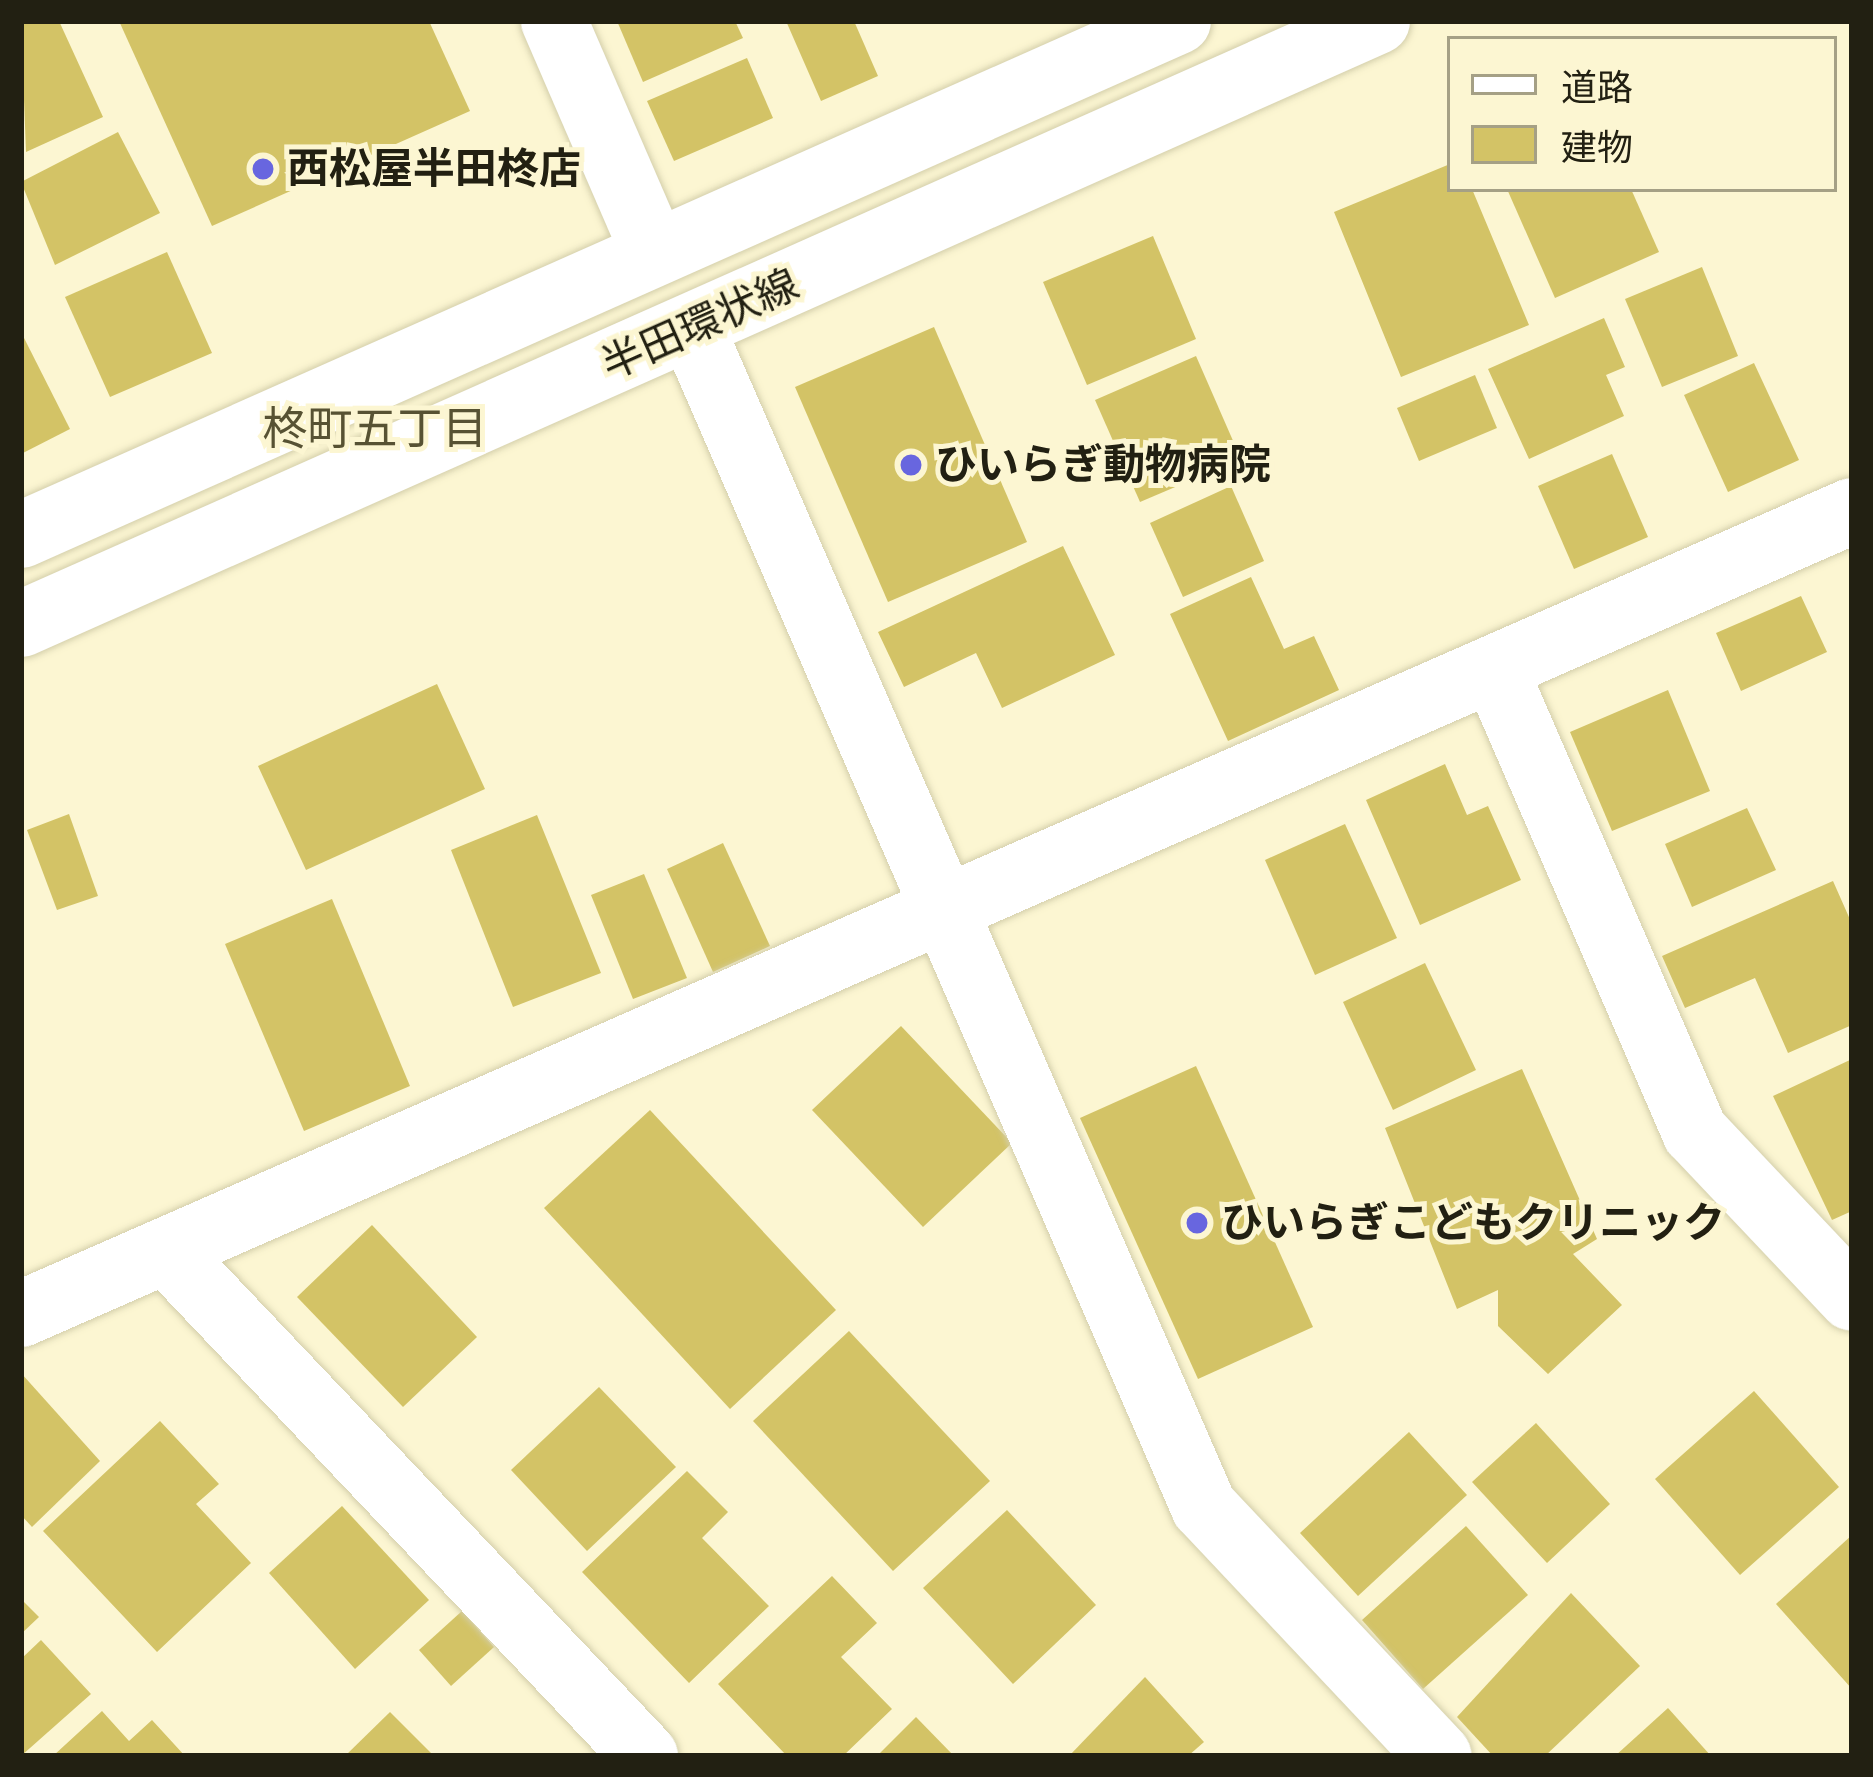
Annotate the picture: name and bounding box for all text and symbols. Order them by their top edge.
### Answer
legend [1447,36,1837,192]
text: 道路 [1561,67,1633,109]
text: 建物 [1561,127,1633,169]
place label: 西松屋半田柊店 [287,144,581,194]
marker: 西松屋半田柊店 [250,156,276,182]
street label: 半田環状線 [594,259,806,391]
district label: 柊町五丁目 [263,402,487,456]
place label: ひいらぎ動物病院 [935,440,1271,490]
marker: ひいらぎ動物病院 [898,452,924,478]
place label: ひいらぎこどもクリニック [1221,1198,1725,1248]
marker: ひいらぎこどもクリニック [1184,1210,1210,1236]

